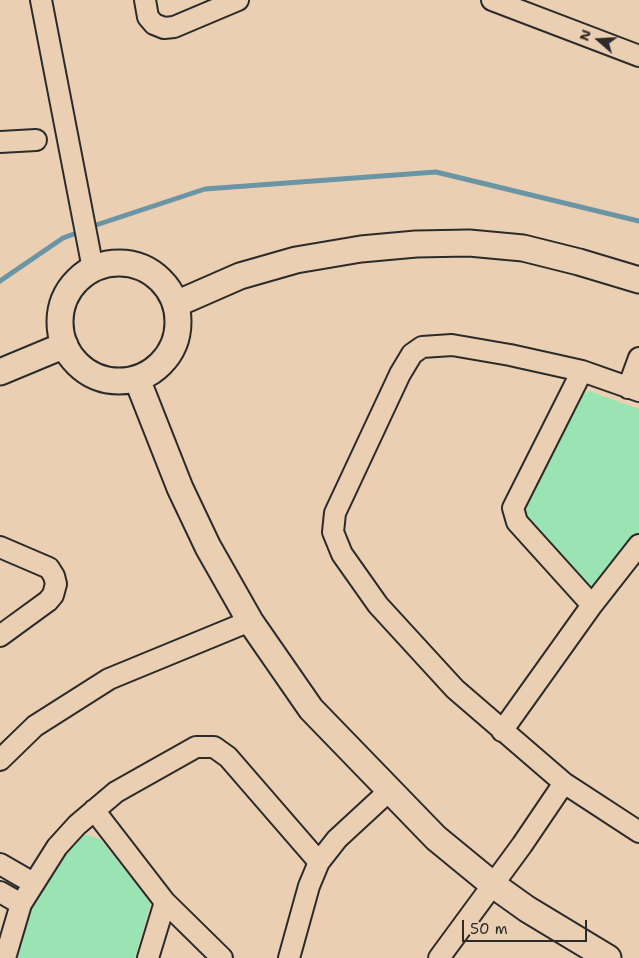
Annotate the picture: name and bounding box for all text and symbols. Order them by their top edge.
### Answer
north arrow [574,15,624,65]
text: N [575,27,595,43]
scale bar [464,910,589,942]
text: 50 m [470,919,508,939]

